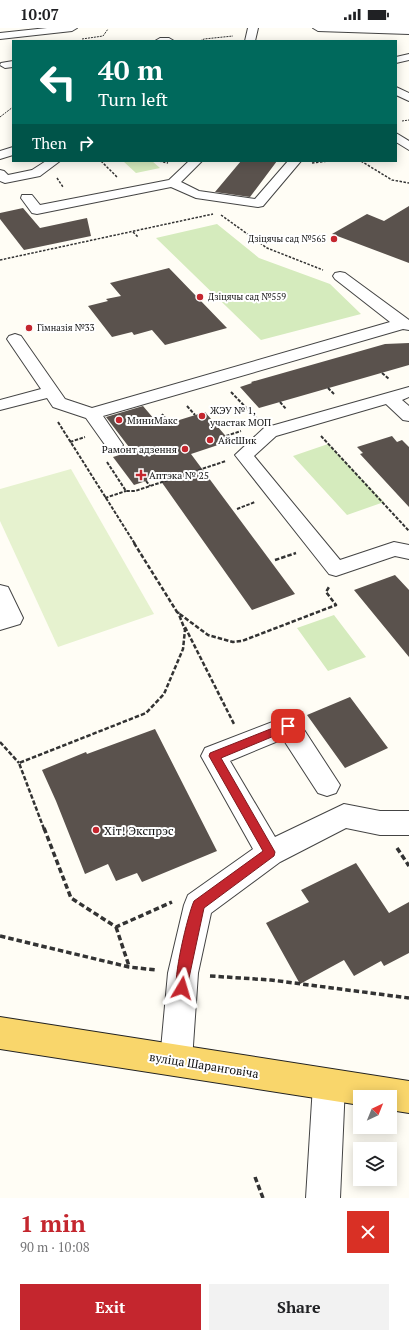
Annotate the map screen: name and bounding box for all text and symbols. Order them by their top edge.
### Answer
text: 10:07 [20,4,59,24]
text: 40 m [98,51,163,88]
icon: left [32,56,84,108]
text: Turn left [98,87,168,111]
icon: right [75,132,97,154]
text: Then [32,133,67,153]
place label: Дзіцячы сад №565 [248,233,326,245]
marker: Дзіцячы сад №565 [329,234,339,244]
place label: Дзіцячы сад №559 [208,291,286,303]
marker: Дзіцячы сад №559 [195,292,205,302]
place label: Гімназія №33 [37,322,95,334]
marker: Гімназія №33 [24,323,34,333]
place label: ЖЭУ № 1, участак МОП [209,404,271,429]
marker: ЖЭУ № 1, участак МОП [197,411,207,421]
place label: МиниМакс [127,414,178,427]
marker: МиниМакс [114,415,124,425]
place label: АйсШик [218,434,257,447]
marker: АйсШик [205,435,215,445]
place label: Рамонт адзення [102,443,177,456]
marker: Рамонт адзення [180,444,190,454]
place label: Аптэка № 25 [149,469,209,482]
marker: Аптэка № 25 [136,470,146,480]
pin [271,709,305,743]
icon: arrive [277,715,299,737]
place label: Хіт! Экспрэс [104,823,174,838]
marker: Хіт! Экспрэс [91,825,101,835]
position arrow [161,967,203,1009]
street label: вуліца Шаранговіча [148,1049,260,1081]
north arrow [353,1090,397,1134]
map controls [353,1090,397,1186]
button: layers [353,1142,397,1186]
text: 1 min [20,1207,86,1239]
button: close [347,1211,389,1253]
text: 90 m · 10:08 [20,1238,90,1256]
button: Exit [20,1284,201,1330]
button: Share [209,1284,389,1330]

